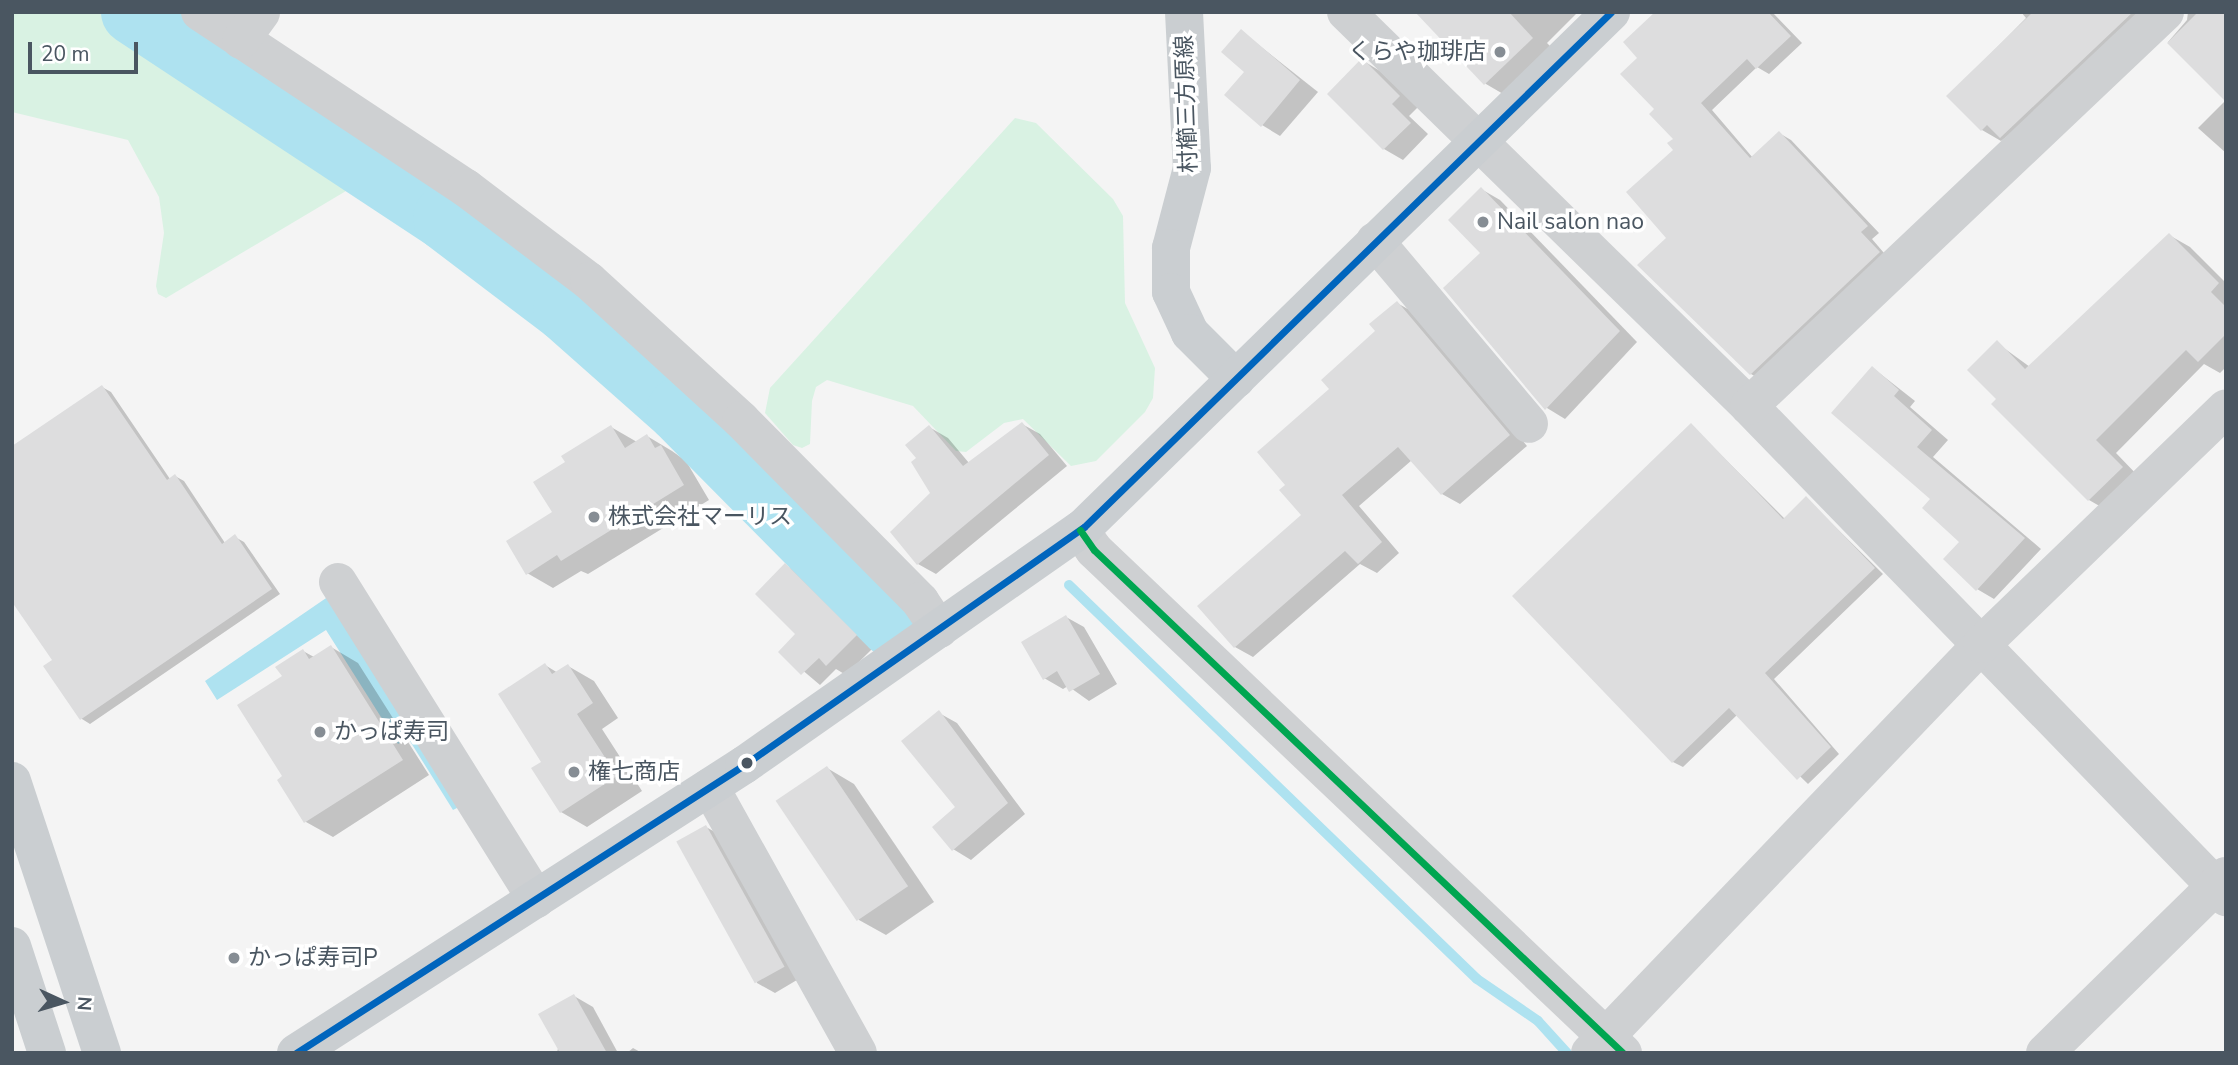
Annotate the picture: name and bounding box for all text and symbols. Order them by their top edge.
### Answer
scale bar [32,28,142,72]
street label: 村櫛三方原線 [1171,35,1203,173]
place label: くらや珈琲店 [1348,38,1486,66]
text: 20 m [41,40,90,68]
marker: くらや珈琲店 [1492,44,1508,60]
place label: Nail salon nao [1497,208,1644,236]
marker: Nail salon nao [1475,214,1491,230]
place label: 株式会社マーリス [608,503,792,531]
marker: 株式会社マーリス [586,509,602,525]
place label: かっぱ寿司 [334,718,449,746]
marker: かっぱ寿司 [312,724,328,740]
unlabelled marker [740,756,754,770]
place label: 権七商店 [588,758,680,786]
marker: 権七商店 [566,764,582,780]
place label: かっぱ寿司P [248,944,378,972]
marker: かっぱ寿司P [226,950,242,966]
north arrow [28,967,98,1037]
text: N [70,995,97,1011]

